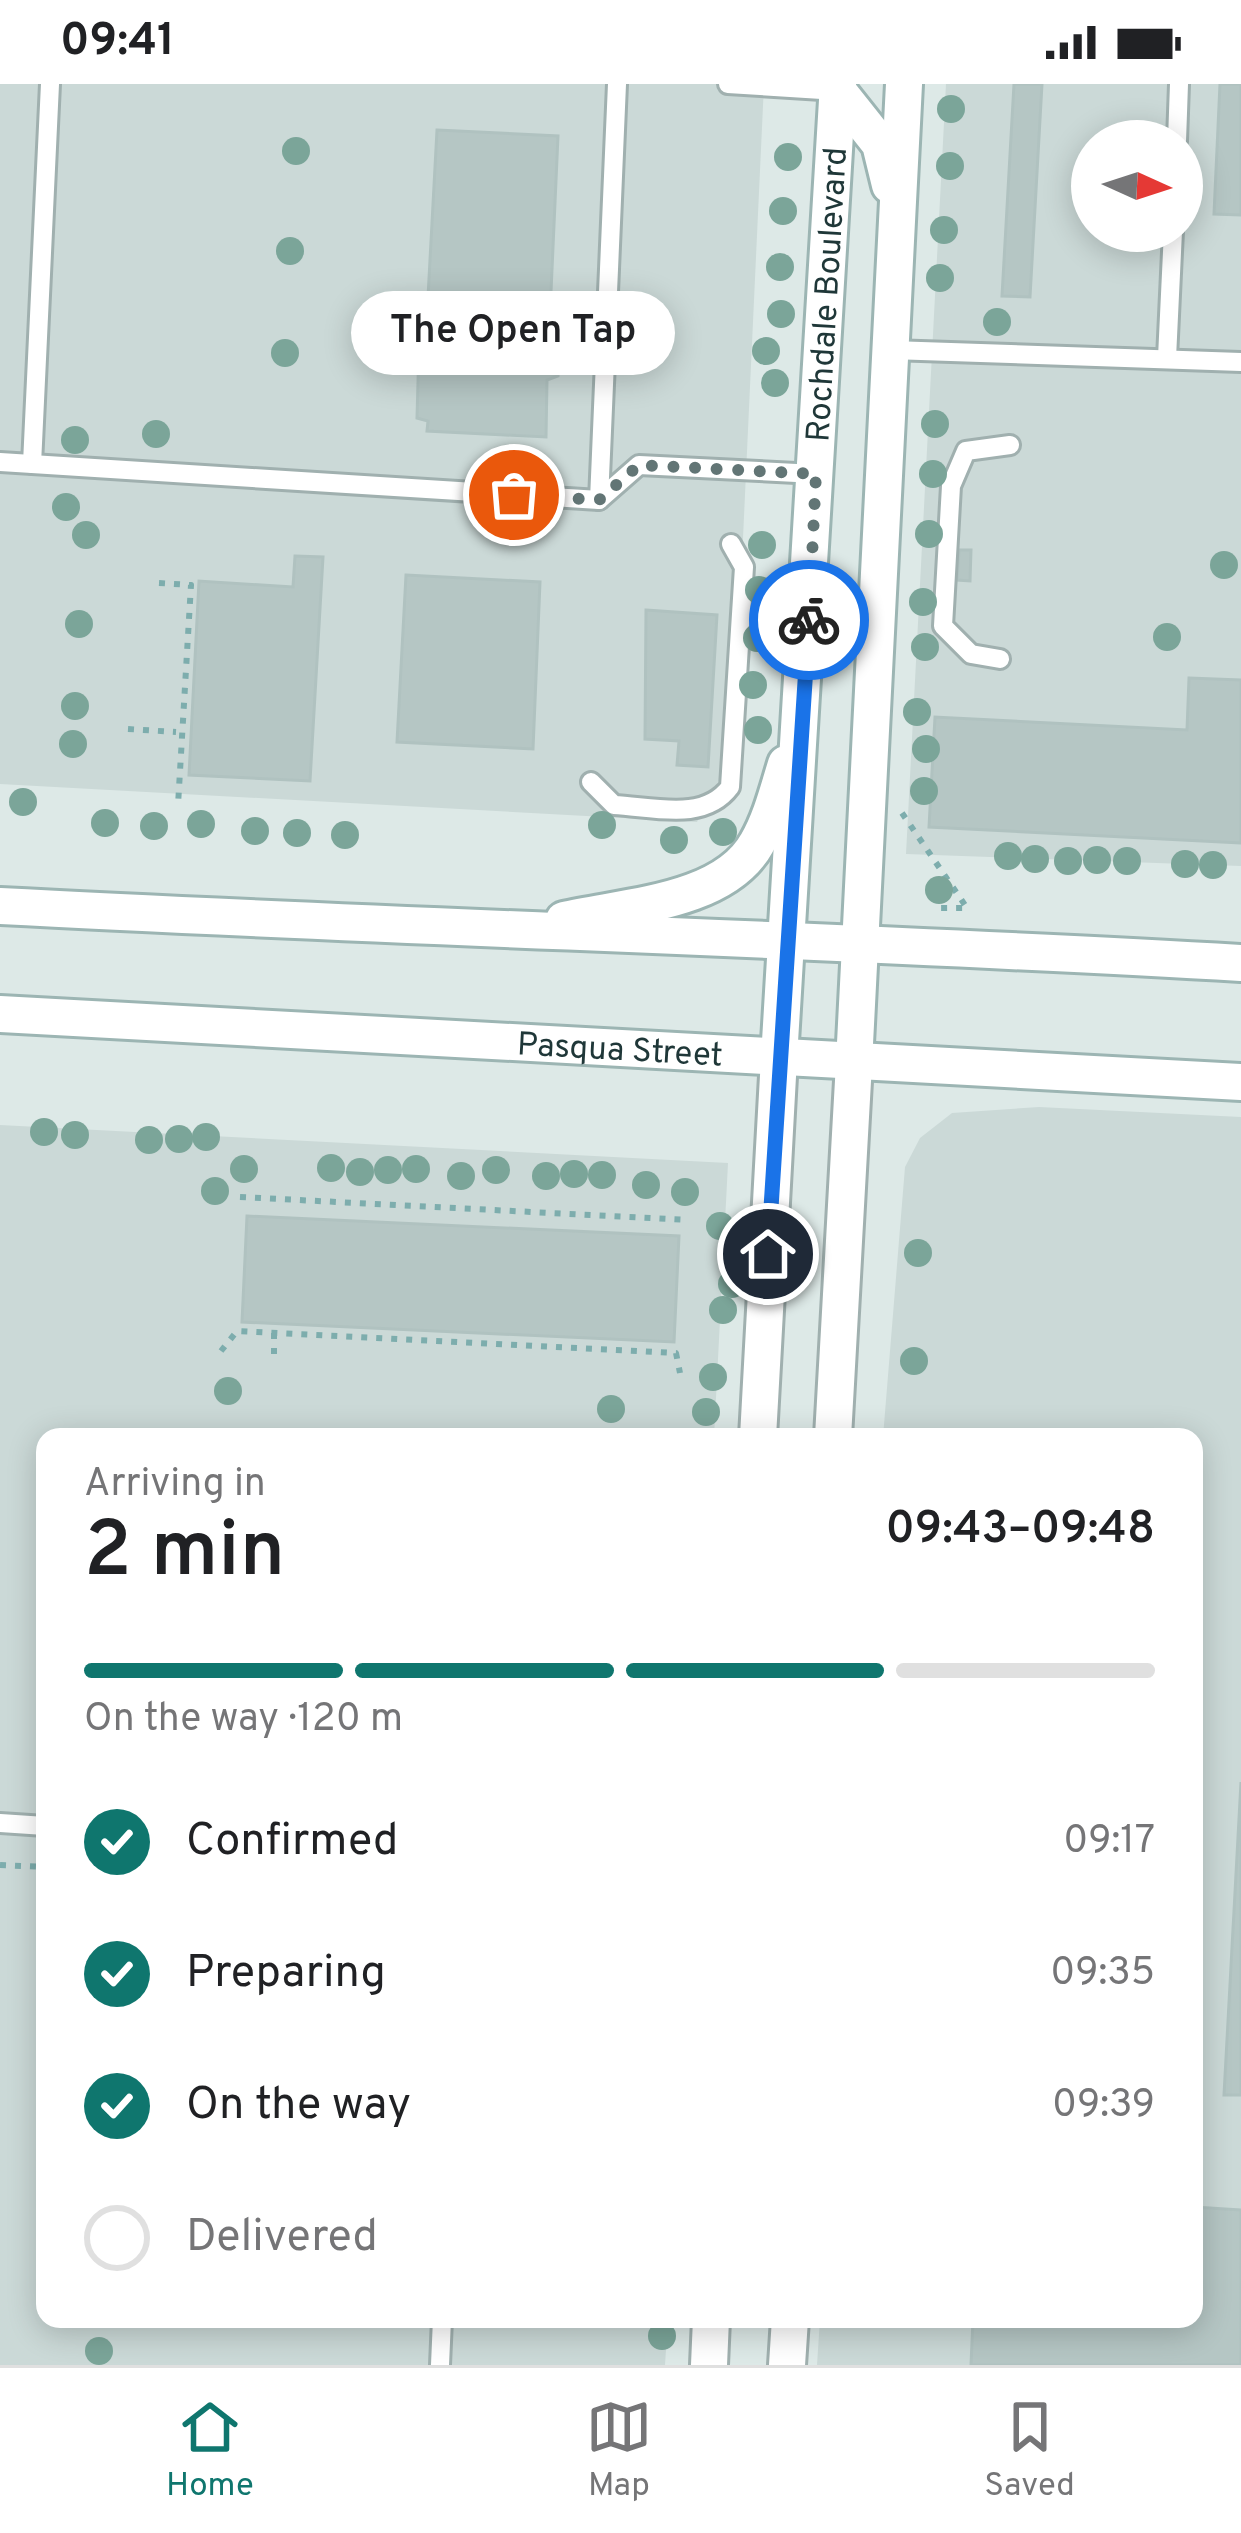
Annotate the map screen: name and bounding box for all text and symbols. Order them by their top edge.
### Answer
text: 09:41 [60,14,175,71]
north arrow [1071,120,1203,252]
map controls [1071,120,1203,252]
street label: Rochdale Boulevard [799,146,859,443]
callout: The Open Tap [352,291,676,375]
text: The Open Tap [390,308,636,357]
pin [463,444,565,546]
icon: bag [481,462,547,528]
courier [749,560,869,680]
icon: bike [776,587,842,653]
street label: Pasqua Street [516,1025,724,1079]
pin [717,1203,819,1305]
icon: home [735,1221,801,1287]
text: Arriving in [84,1461,266,1510]
text: 09:43–09:48 [885,1502,1155,1559]
text: 2 min [84,1505,285,1604]
text: On the way · 120 m [84,1696,403,1745]
icon: check [84,1809,150,1875]
text: Confirmed [186,1814,398,1871]
text: 09:17 [1063,1818,1155,1867]
icon: check [84,1941,150,2007]
text: Preparing [186,1946,386,2003]
text: 09:35 [1050,1950,1155,1999]
icon: check [84,2073,150,2139]
text: On the way [186,2078,411,2135]
text: 09:39 [1052,2082,1155,2131]
text: Delivered [186,2210,378,2267]
tab: Home [166,2394,254,2508]
tab: Map [586,2394,652,2508]
tab: Saved [984,2394,1075,2508]

